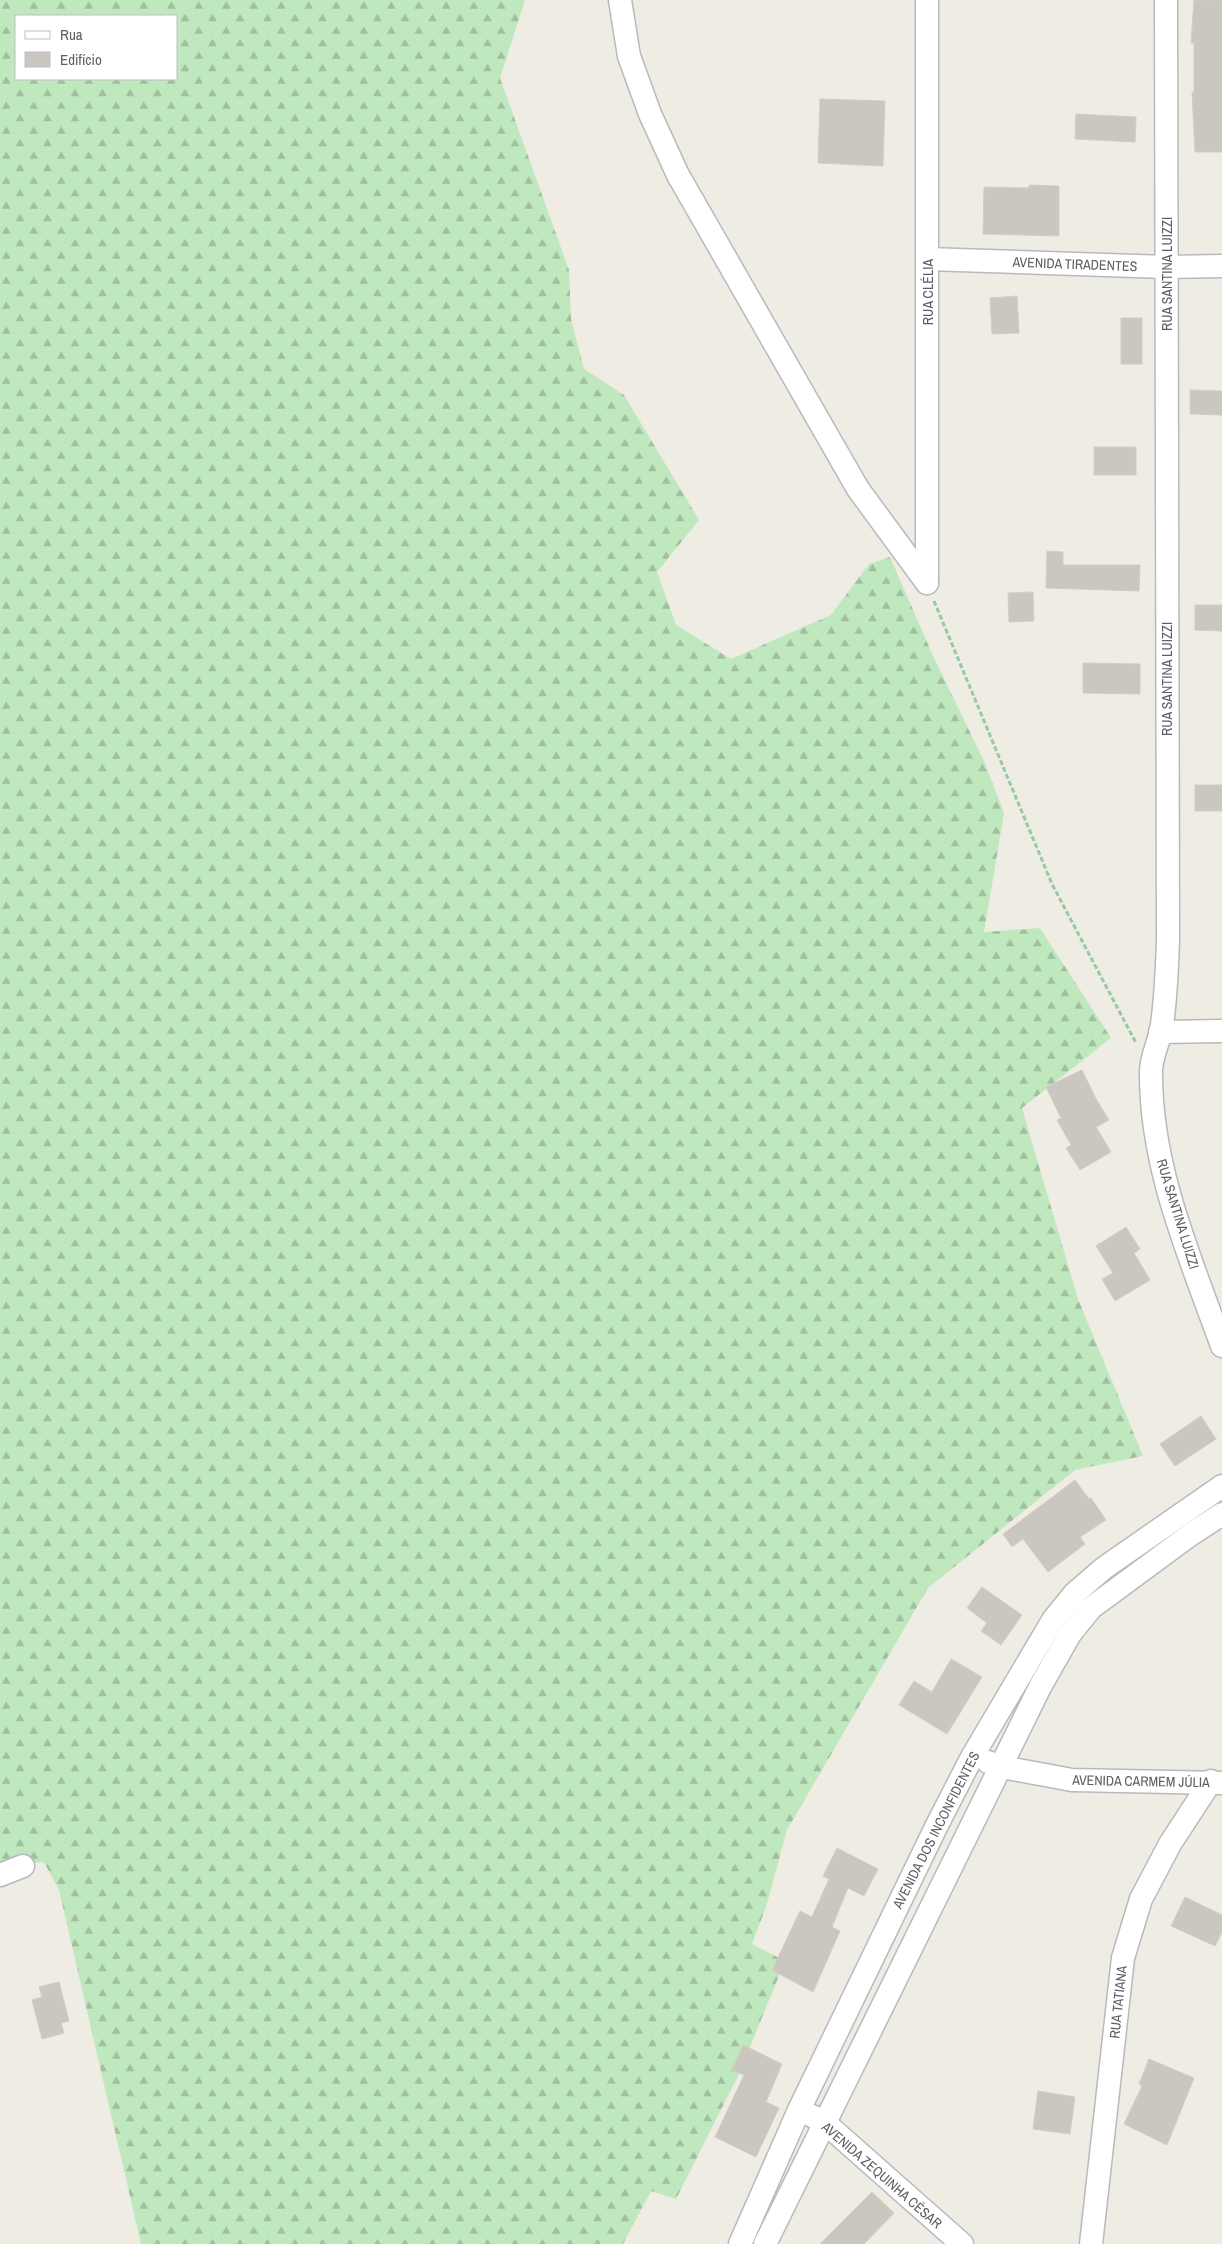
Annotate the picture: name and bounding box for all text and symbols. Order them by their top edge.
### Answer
legend [15,15,178,80]
text: Rua [60,24,83,45]
text: Edifício [60,49,102,70]
street label: RUA SANTINA LUIZZI [1158,217,1176,331]
street label: AVENIDA TIRADENTES [1011,253,1138,275]
street label: RUA CLÉLIA [919,258,937,325]
street label: RUA SANTINA LUIZZI [1158,622,1176,736]
street label: RUA SANTINA LUIZZI [1153,1157,1203,1271]
street label: AVENIDA DOS INCONFIDENTES [888,1748,984,1912]
street label: AVENIDA CARMEM JÚLIA [1071,1771,1210,1791]
street label: RUA TATIANA [1105,1964,1131,2039]
street label: AVENIDA ZEQUINHA CÉSAR [817,2117,946,2232]

